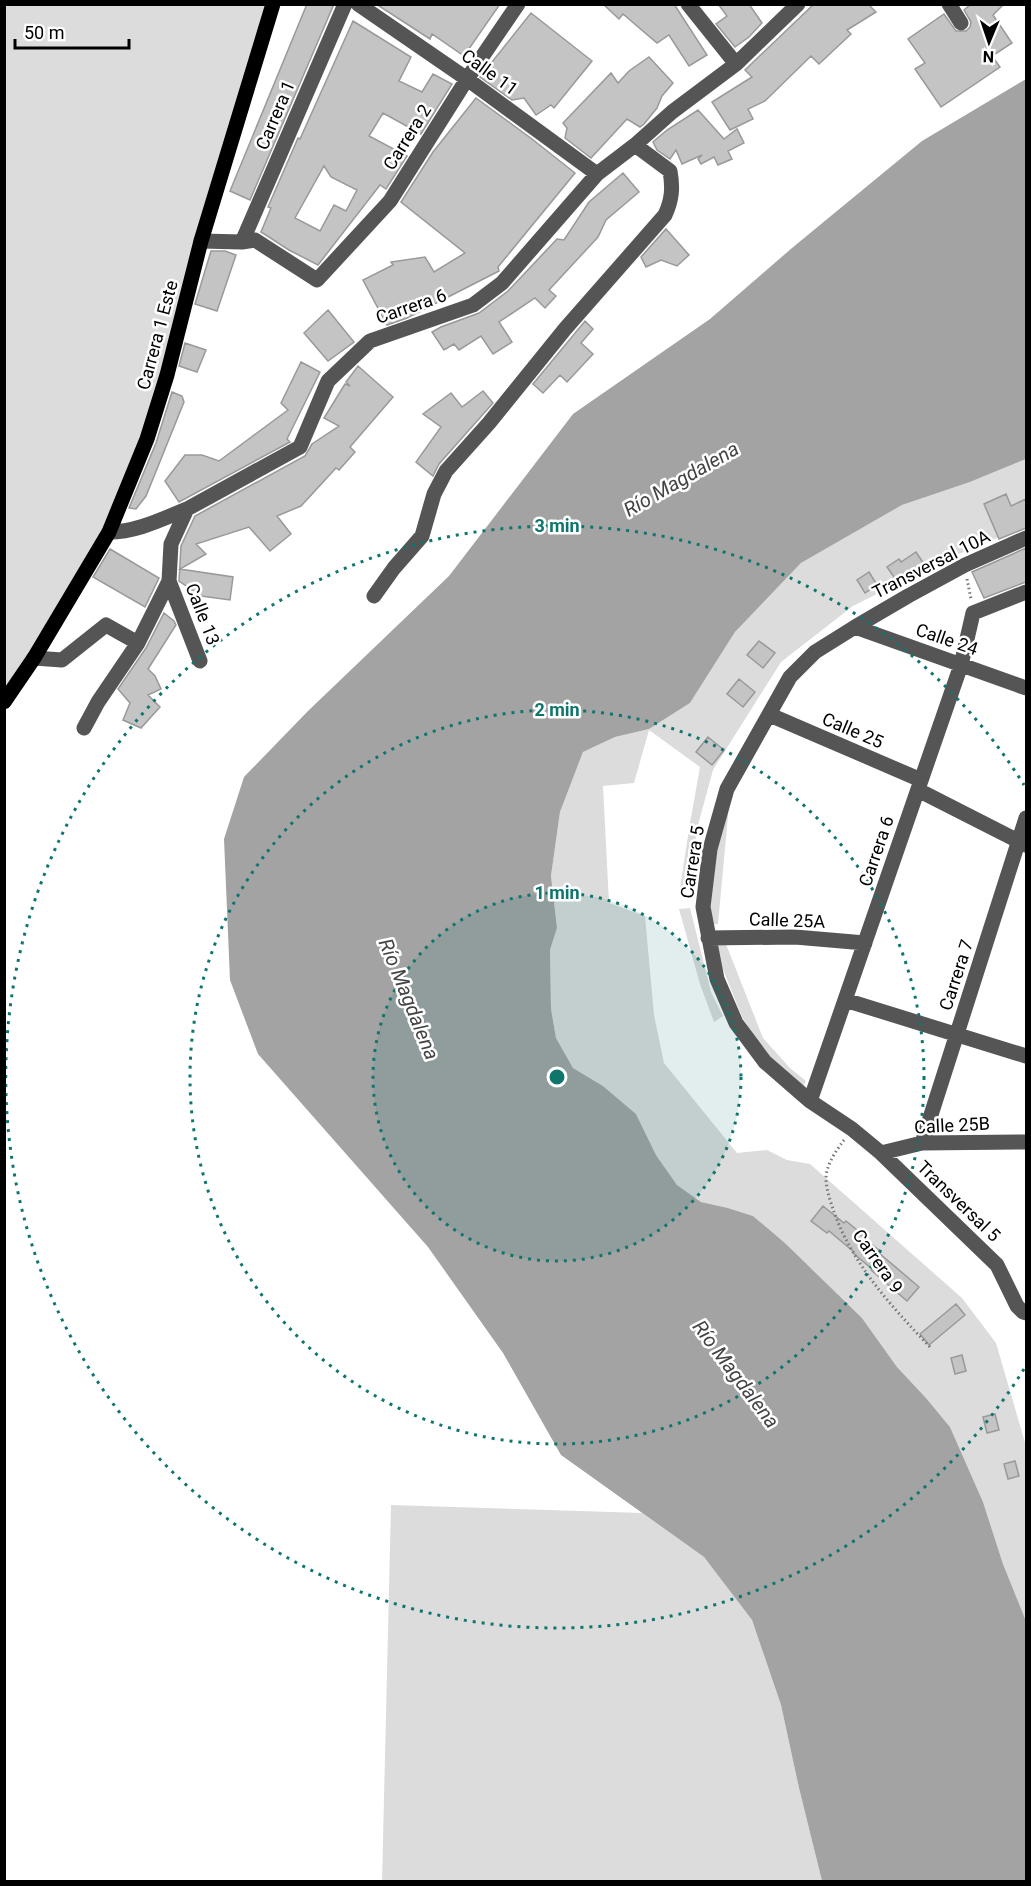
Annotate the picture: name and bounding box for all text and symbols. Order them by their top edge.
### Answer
scale bar [15,12,129,50]
north arrow [959,12,1019,72]
text: 50 m [24,22,64,43]
street label: Calle 11 [458,45,522,99]
text: N [983,47,994,66]
street label: Carrera 1 [251,77,299,153]
street label: Carrera 2 [379,100,435,174]
street label: Carrera 1 Este [132,278,182,392]
street label: Carrera 6 [373,284,449,328]
water label: Río Magdalena [619,436,743,522]
text: 3 min [534,515,580,536]
street label: Transversal 10A [869,525,993,603]
street label: Calle 13 [182,580,224,648]
street label: Calle 24 [913,619,981,659]
text: 2 min [534,699,580,720]
street label: Calle 25 [819,708,887,752]
street label: Carrera 6 [854,813,898,889]
street label: Carrera 5 [676,824,708,900]
text: 1 min [534,882,580,903]
street label: Calle 25A [749,908,826,932]
water label: Río Magdalena [374,935,444,1063]
street label: Carrera 7 [935,937,977,1013]
centre of rings [547,1067,567,1087]
street label: Calle 25B [914,1113,990,1137]
street label: Transversal 5 [913,1156,1005,1246]
street label: Carrera 9 [848,1225,908,1297]
water label: Río Magdalena [688,1315,784,1433]

